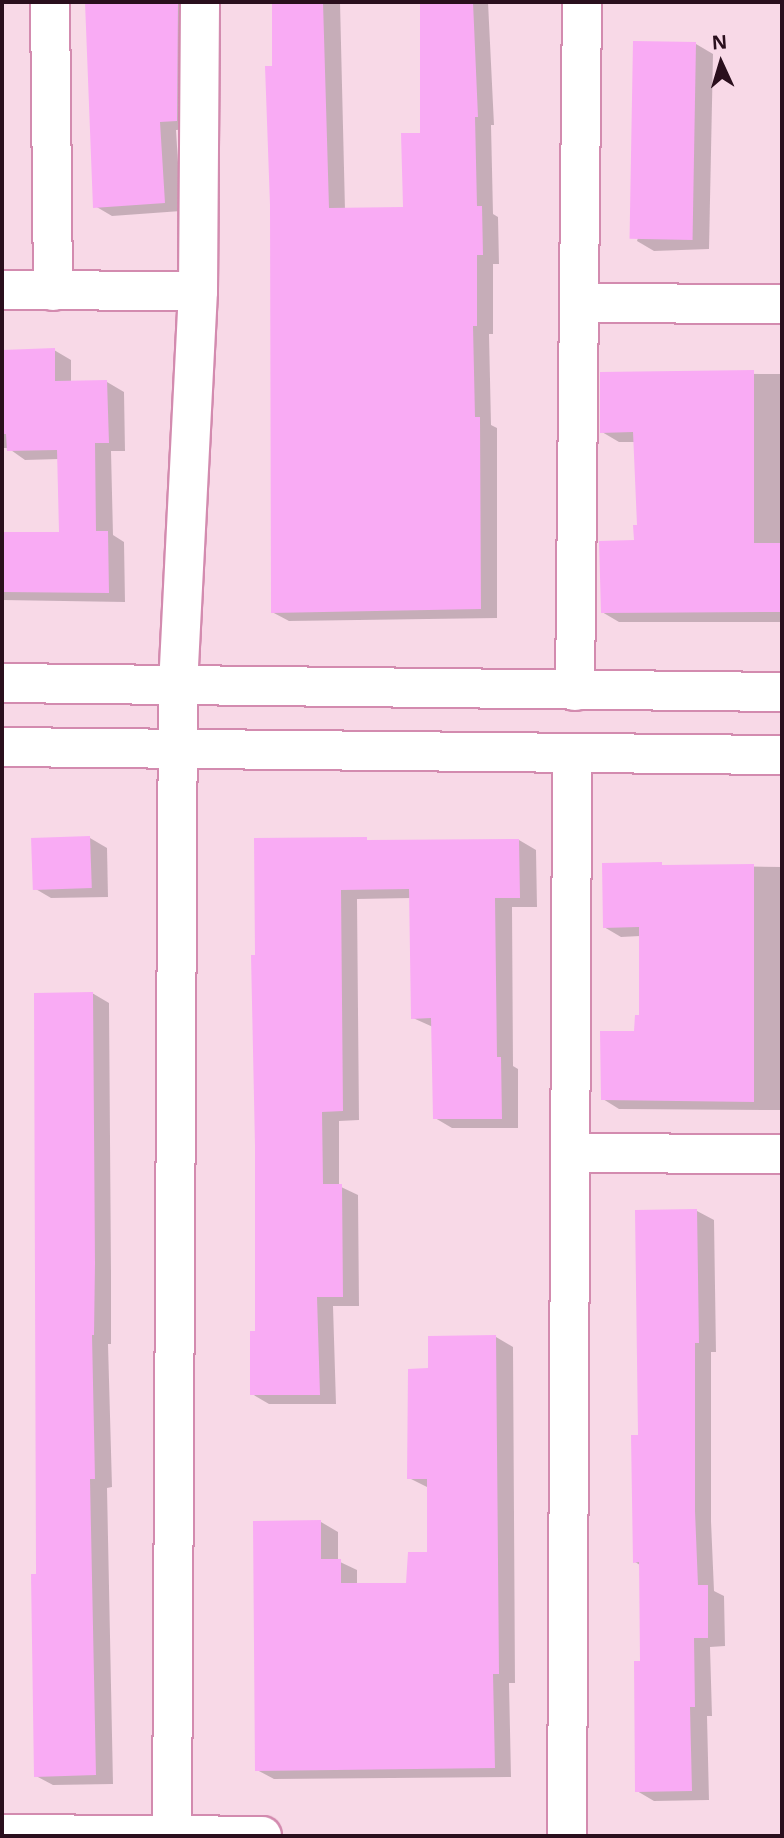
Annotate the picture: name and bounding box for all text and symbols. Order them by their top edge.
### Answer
north arrow [686,28,756,98]
text: N [711,29,728,56]

